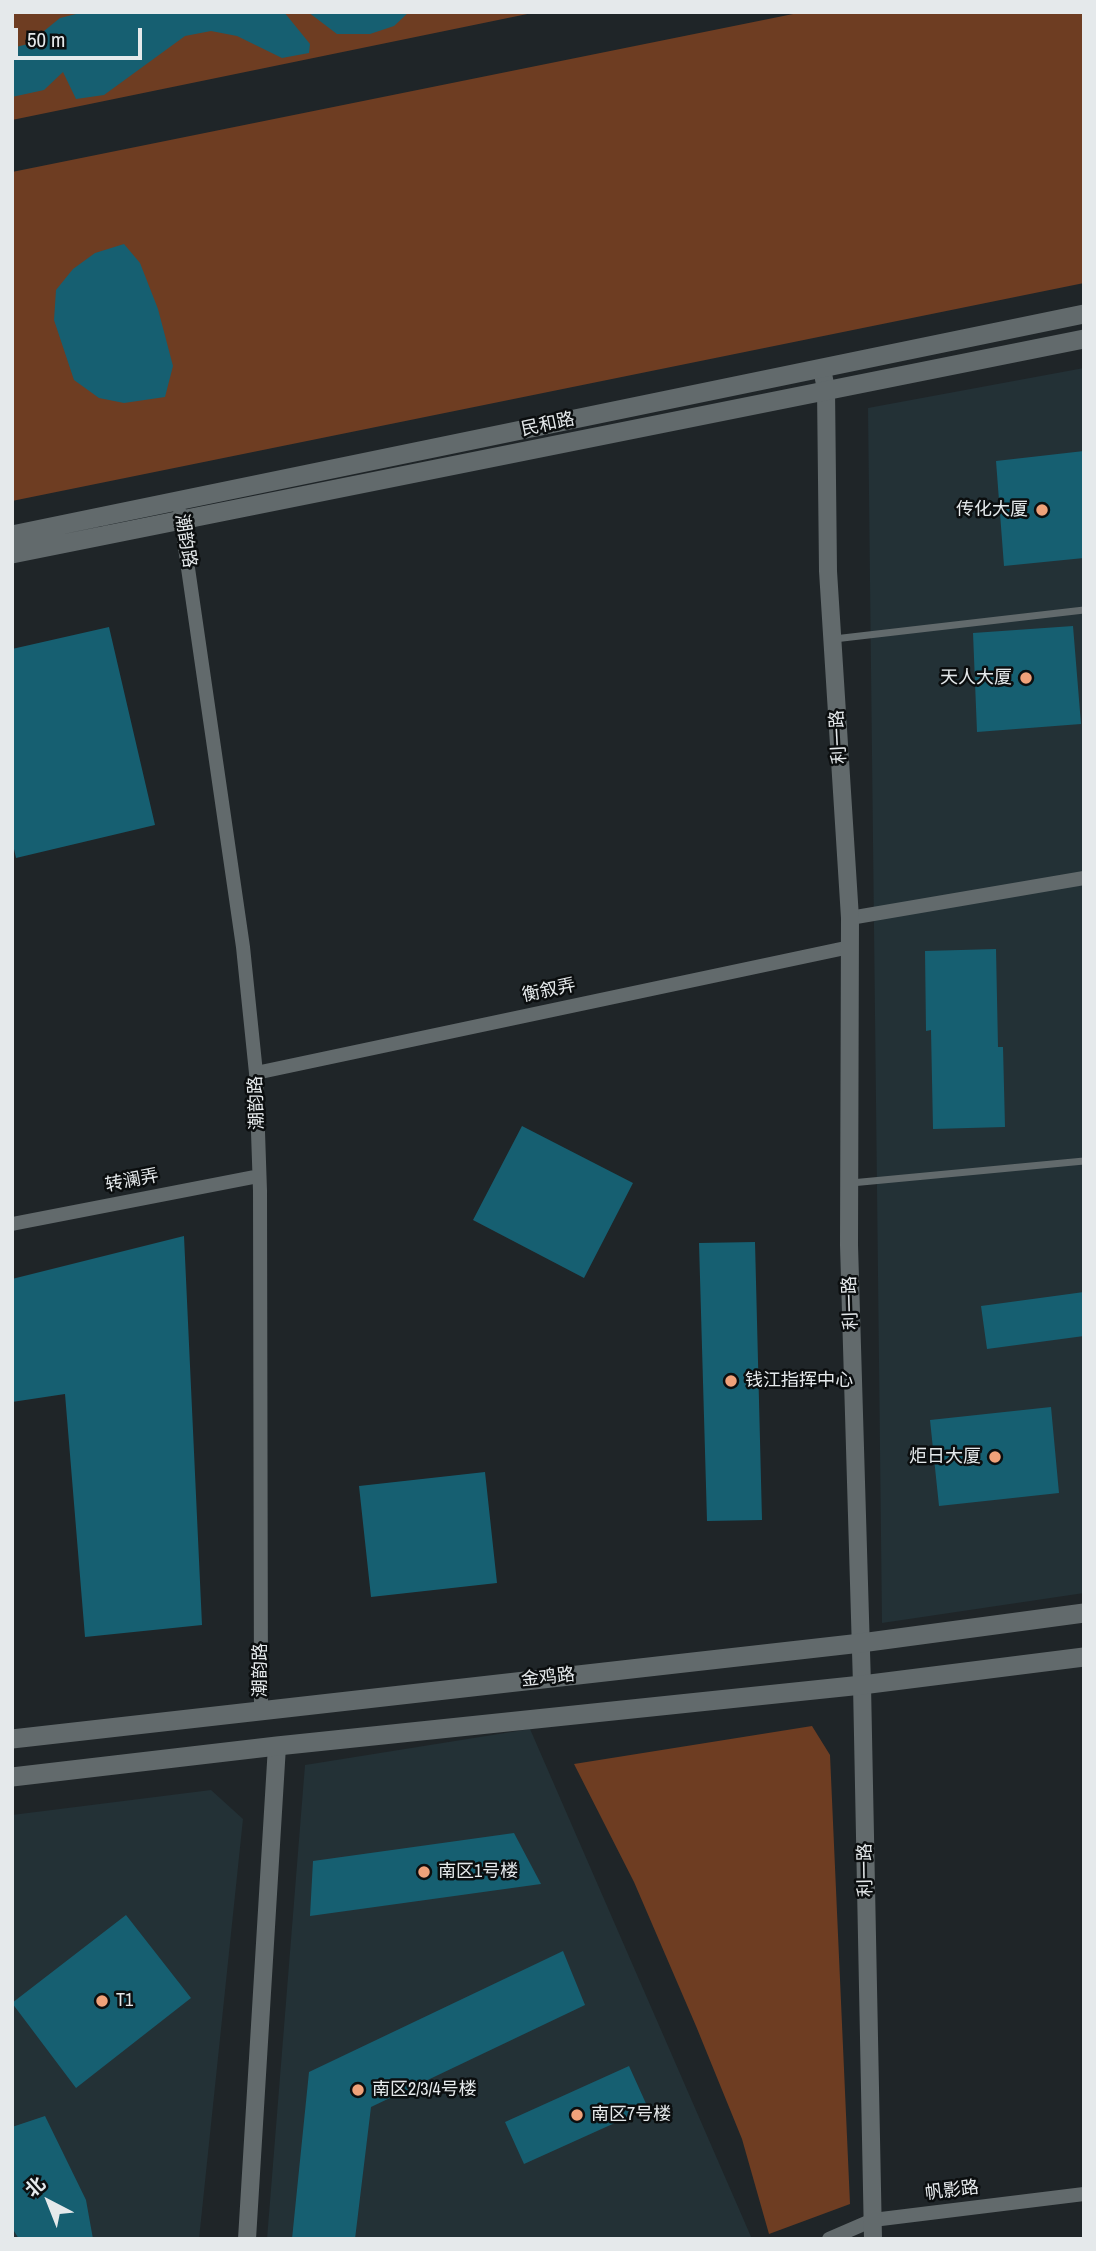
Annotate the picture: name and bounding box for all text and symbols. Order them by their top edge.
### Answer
scale bar [18,14,145,58]
text: 50 m [27,25,65,54]
street label: 民和路 [519,409,577,441]
place label: 传化大厦 [956,499,1028,521]
marker: 传化大厦 [1034,502,1050,518]
street label: 潮韵路 [170,513,200,569]
place label: 天人大厦 [940,667,1012,689]
marker: 天人大厦 [1018,670,1034,686]
street label: 利一路 [827,709,851,765]
street label: 衡叙弄 [520,975,578,1007]
street label: 潮韵路 [245,1076,269,1130]
street label: 转澜弄 [103,1165,161,1197]
street label: 利一路 [839,1276,863,1330]
place label: 钱江指挥中心 [745,1370,853,1392]
marker: 钱江指挥中心 [723,1373,739,1389]
place label: 炬日大厦 [909,1446,981,1468]
marker: 炬日大厦 [987,1449,1003,1465]
street label: 潮韵路 [250,1643,272,1697]
street label: 金鸡路 [520,1664,576,1692]
street label: 利一路 [855,1843,877,1897]
place label: 南区1号楼 [438,1861,518,1883]
marker: 南区1号楼 [416,1864,432,1880]
place label: T1 [116,1990,133,2012]
marker: T1 [94,1993,110,2009]
place label: 南区2/3/4号楼 [372,2079,477,2101]
marker: 南区2/3/4号楼 [350,2082,366,2098]
place label: 南区7号楼 [591,2104,671,2126]
marker: 南区7号楼 [569,2107,585,2123]
north arrow [14,2167,84,2237]
text: 北 [19,2170,51,2202]
street label: 帆影路 [924,2177,980,2205]

